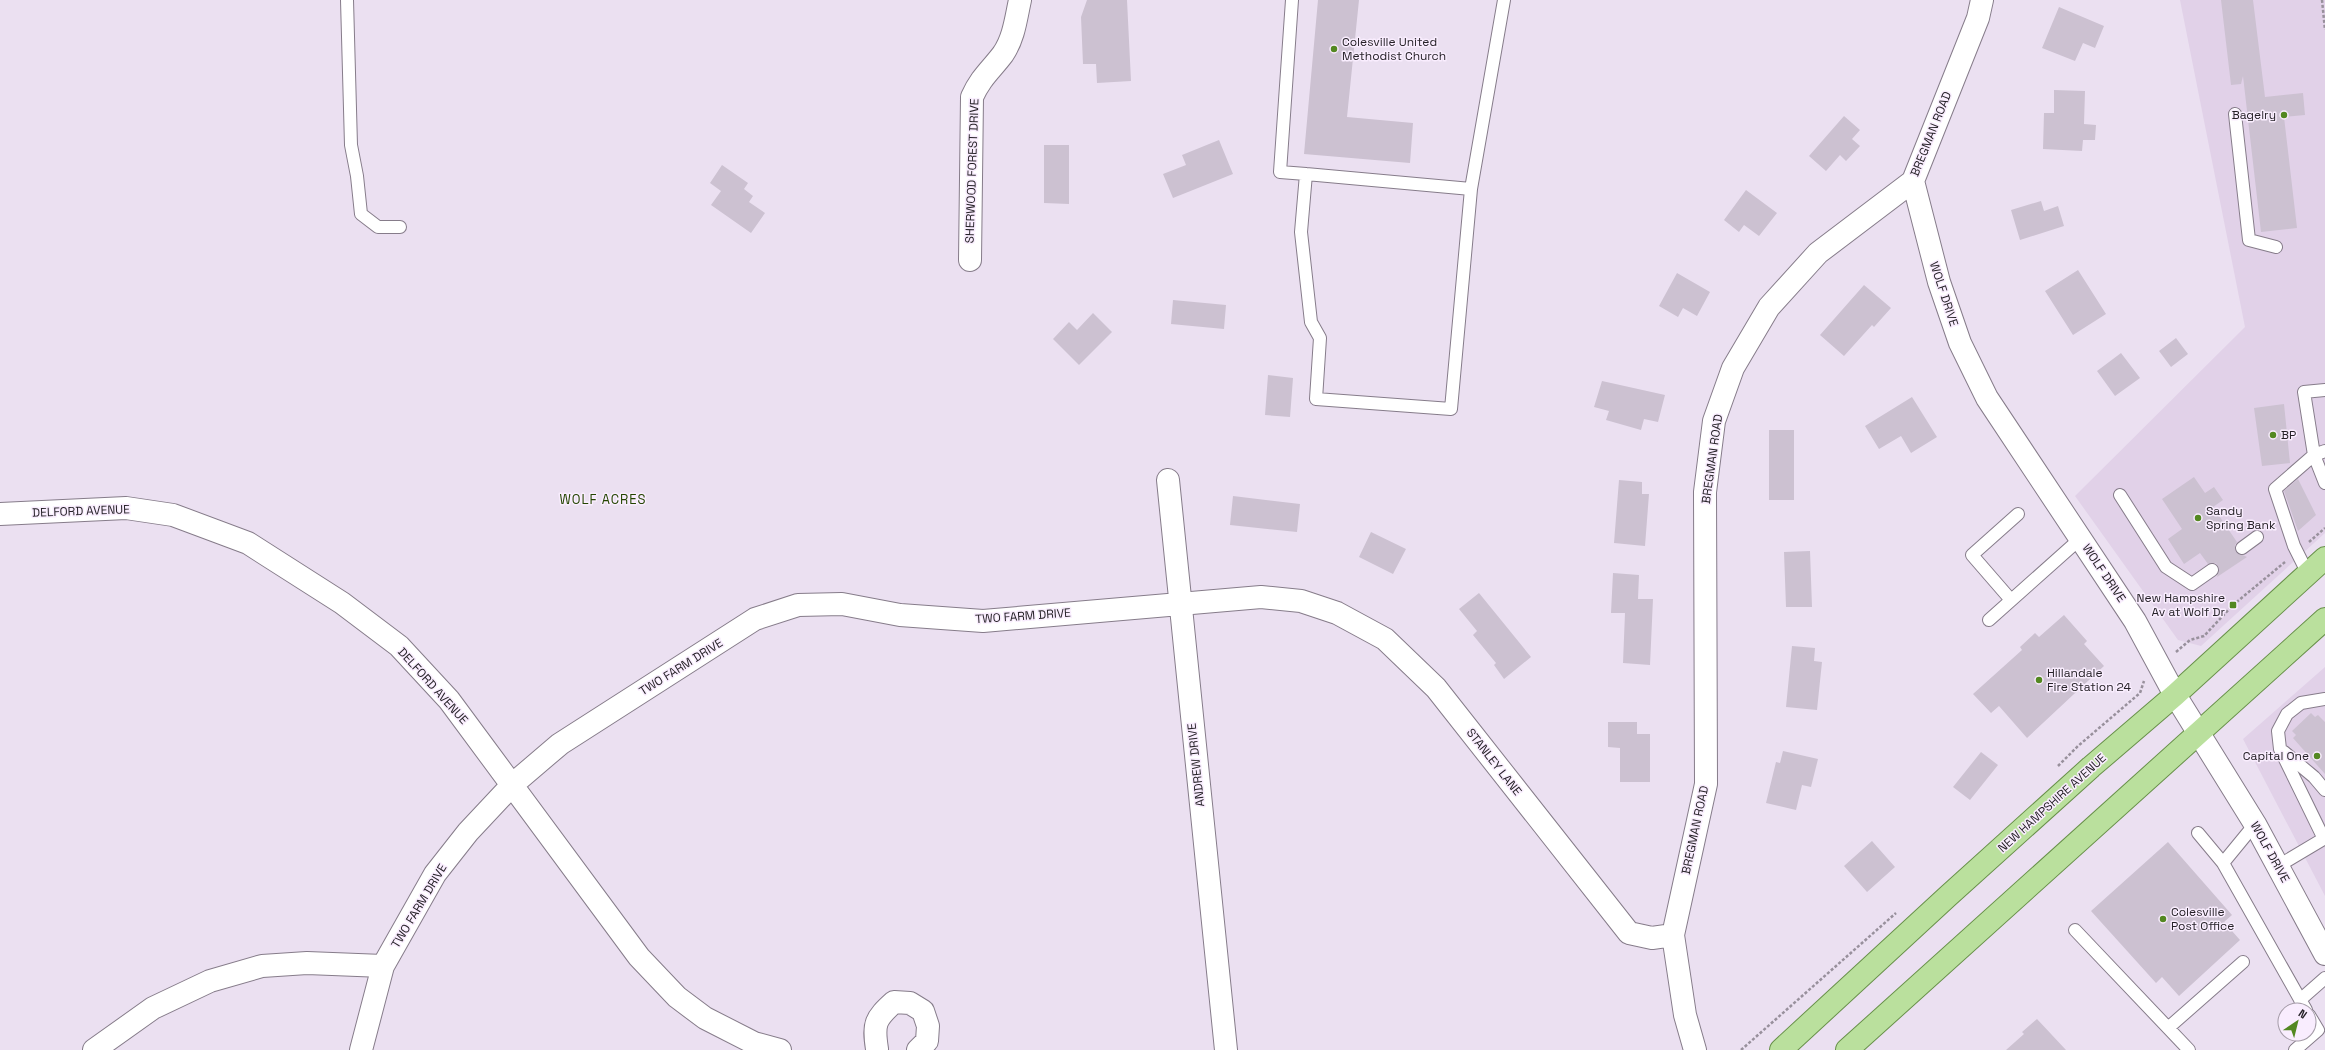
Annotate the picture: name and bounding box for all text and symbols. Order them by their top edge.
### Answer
place label: Colesville United Methodist Church [1342,34,1446,64]
marker: Colesville United Methodist Church [1329,44,1339,54]
street label: BREGMAN ROAD [1907,89,1955,179]
street label: SHERWOOD FOREST DRIVE [961,98,983,244]
place label: Bagelry [2232,107,2276,123]
marker: Bagelry [2279,110,2289,120]
street label: WOLF DRIVE [1926,260,1962,329]
street label: BREGMAN ROAD [1698,413,1726,505]
place label: BP [2281,427,2296,443]
marker: BP [2268,430,2278,440]
district label: WOLF ACRES [559,491,647,508]
street label: DELFORD AVENUE [32,501,130,521]
place label: Sandy Spring Bank [2206,503,2276,533]
marker: Sandy Spring Bank [2193,513,2203,523]
street label: WOLF DRIVE [2079,541,2130,606]
place label: New Hampshire Av at Wolf Dr [2136,590,2225,620]
marker: New Hampshire Av at Wolf Dr [2228,600,2238,610]
street label: TWO FARM DRIVE [975,605,1072,627]
street label: TWO FARM DRIVE [636,635,726,699]
street label: DELFORD AVENUE [394,644,472,728]
place label: Hillandale Fire Station 24 [2047,665,2131,695]
marker: Hillandale Fire Station 24 [2034,675,2044,685]
street label: ANDREW DRIVE [1184,722,1208,808]
street label: STANLEY LANE [1463,725,1525,799]
place label: Capital One [2243,748,2309,764]
street label: NEW HAMPSHIRE AVENUE [1994,750,2110,856]
marker: Capital One [2312,751,2322,761]
street label: BREGMAN ROAD [1678,784,1712,876]
street label: WOLF DRIVE [2247,819,2293,885]
street label: TWO FARM DRIVE [387,861,451,951]
place label: Colesville Post Office [2171,904,2234,934]
marker: Colesville Post Office [2158,914,2168,924]
north arrow [2277,1002,2317,1042]
text: N [2296,1006,2310,1022]

